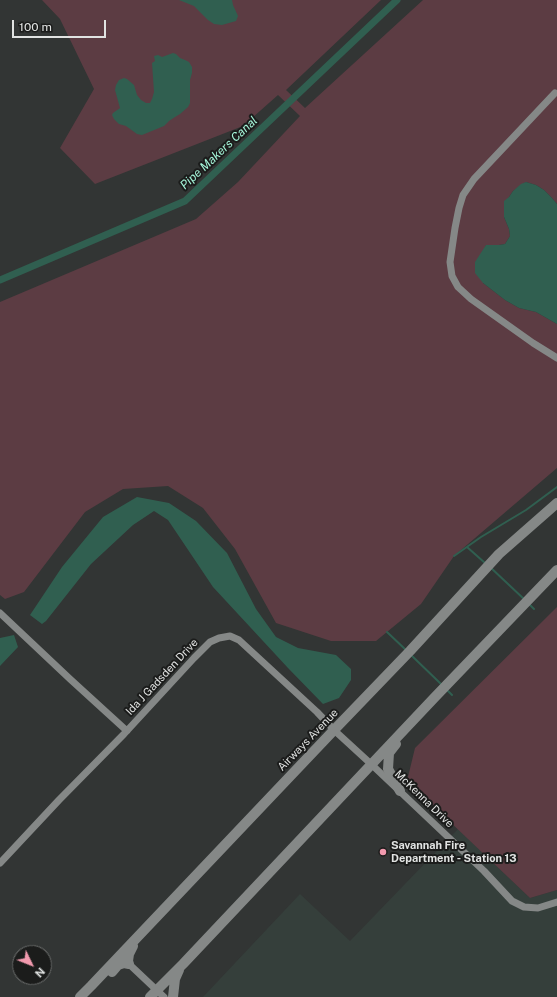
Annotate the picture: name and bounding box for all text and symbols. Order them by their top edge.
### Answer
scale bar [14,12,108,38]
text: 100 m [19,20,52,34]
water label: Pipe Makers Canal [177,114,261,192]
street label: Ida J Gadsden Drive [123,636,201,718]
street label: Airways Avenue [275,706,341,774]
street label: McKenna Drive [392,768,456,830]
place label: Savannah Fire Department - Station 13 [391,839,517,865]
marker: Savannah Fire Department - Station 13 [378,847,388,857]
north arrow [12,945,52,985]
text: N [33,965,47,980]

